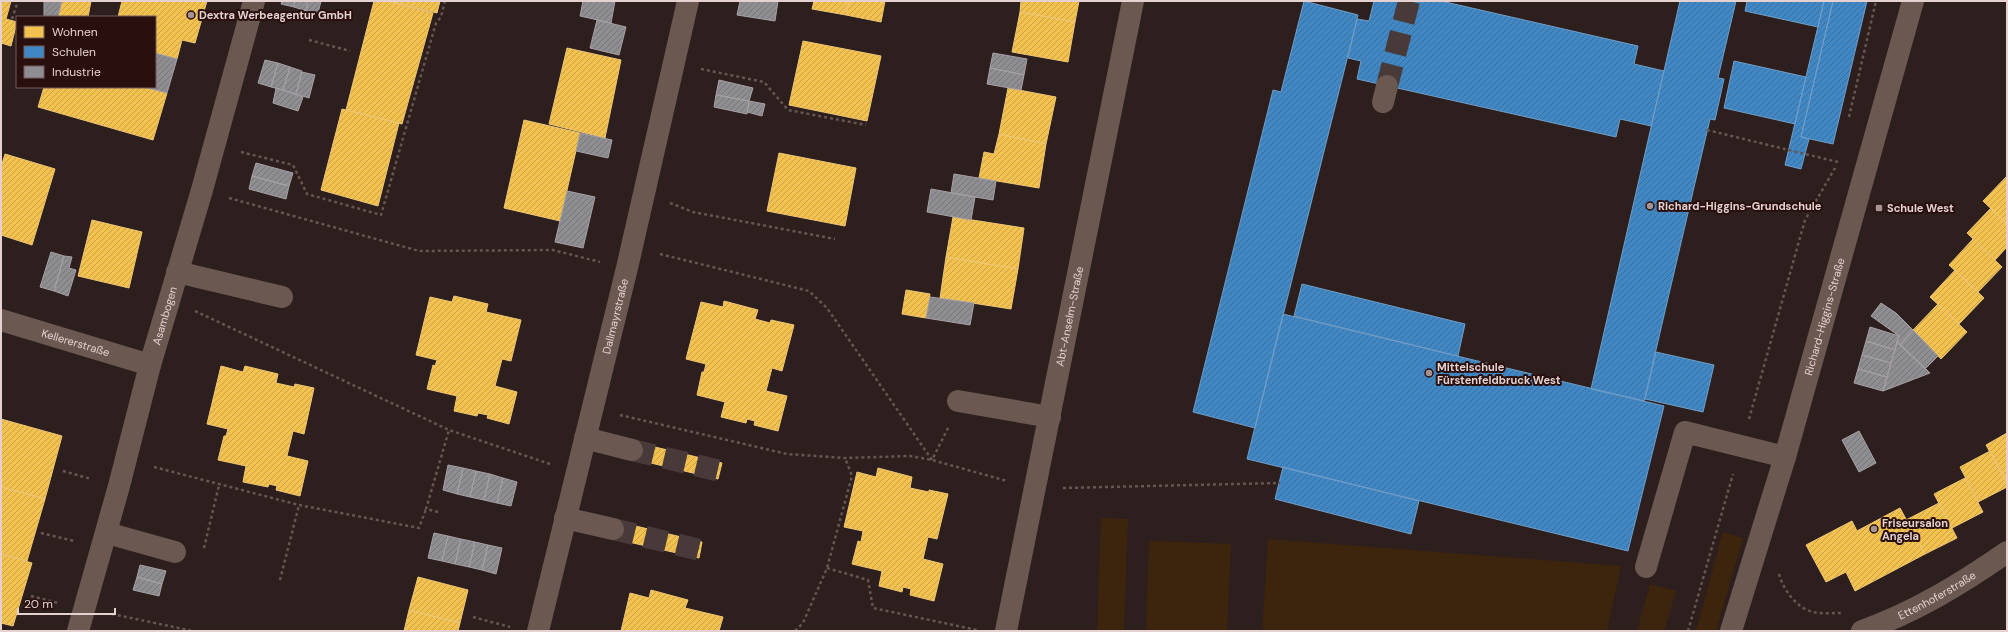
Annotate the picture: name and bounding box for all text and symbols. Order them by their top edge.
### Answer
place label: Dextra Werbeagentur GmbH [199,8,352,22]
marker: Dextra Werbeagentur GmbH [186,10,196,20]
legend [16,16,156,88]
text: Wohnen [52,24,98,40]
text: Schulen [52,44,96,60]
text: Industrie [52,64,101,80]
place label: Richard-Higgins-Grundschule [1658,199,1822,213]
marker: Richard-Higgins-Grundschule [1645,201,1655,211]
place label: Schule West [1887,201,1954,215]
marker: Schule West [1874,203,1884,213]
street label: Richard-Higgins-Straße [1801,256,1848,377]
street label: Abt-Anselm-Straße [1053,265,1086,368]
street label: Dallmayrstraße [599,277,631,356]
street label: Asambogen [149,285,180,347]
street label: Kellererstraße [40,326,112,359]
place label: Mittelschule Fürstenfeldbruck West [1437,360,1561,387]
marker: Mittelschule Fürstenfeldbruck West [1424,368,1434,378]
place label: Friseursalon Angela [1882,516,1948,543]
marker: Friseursalon Angela [1869,524,1879,534]
street label: Ettenhoferstraße [1896,568,1978,622]
scale bar [18,590,115,616]
text: 20 m [24,596,53,612]

